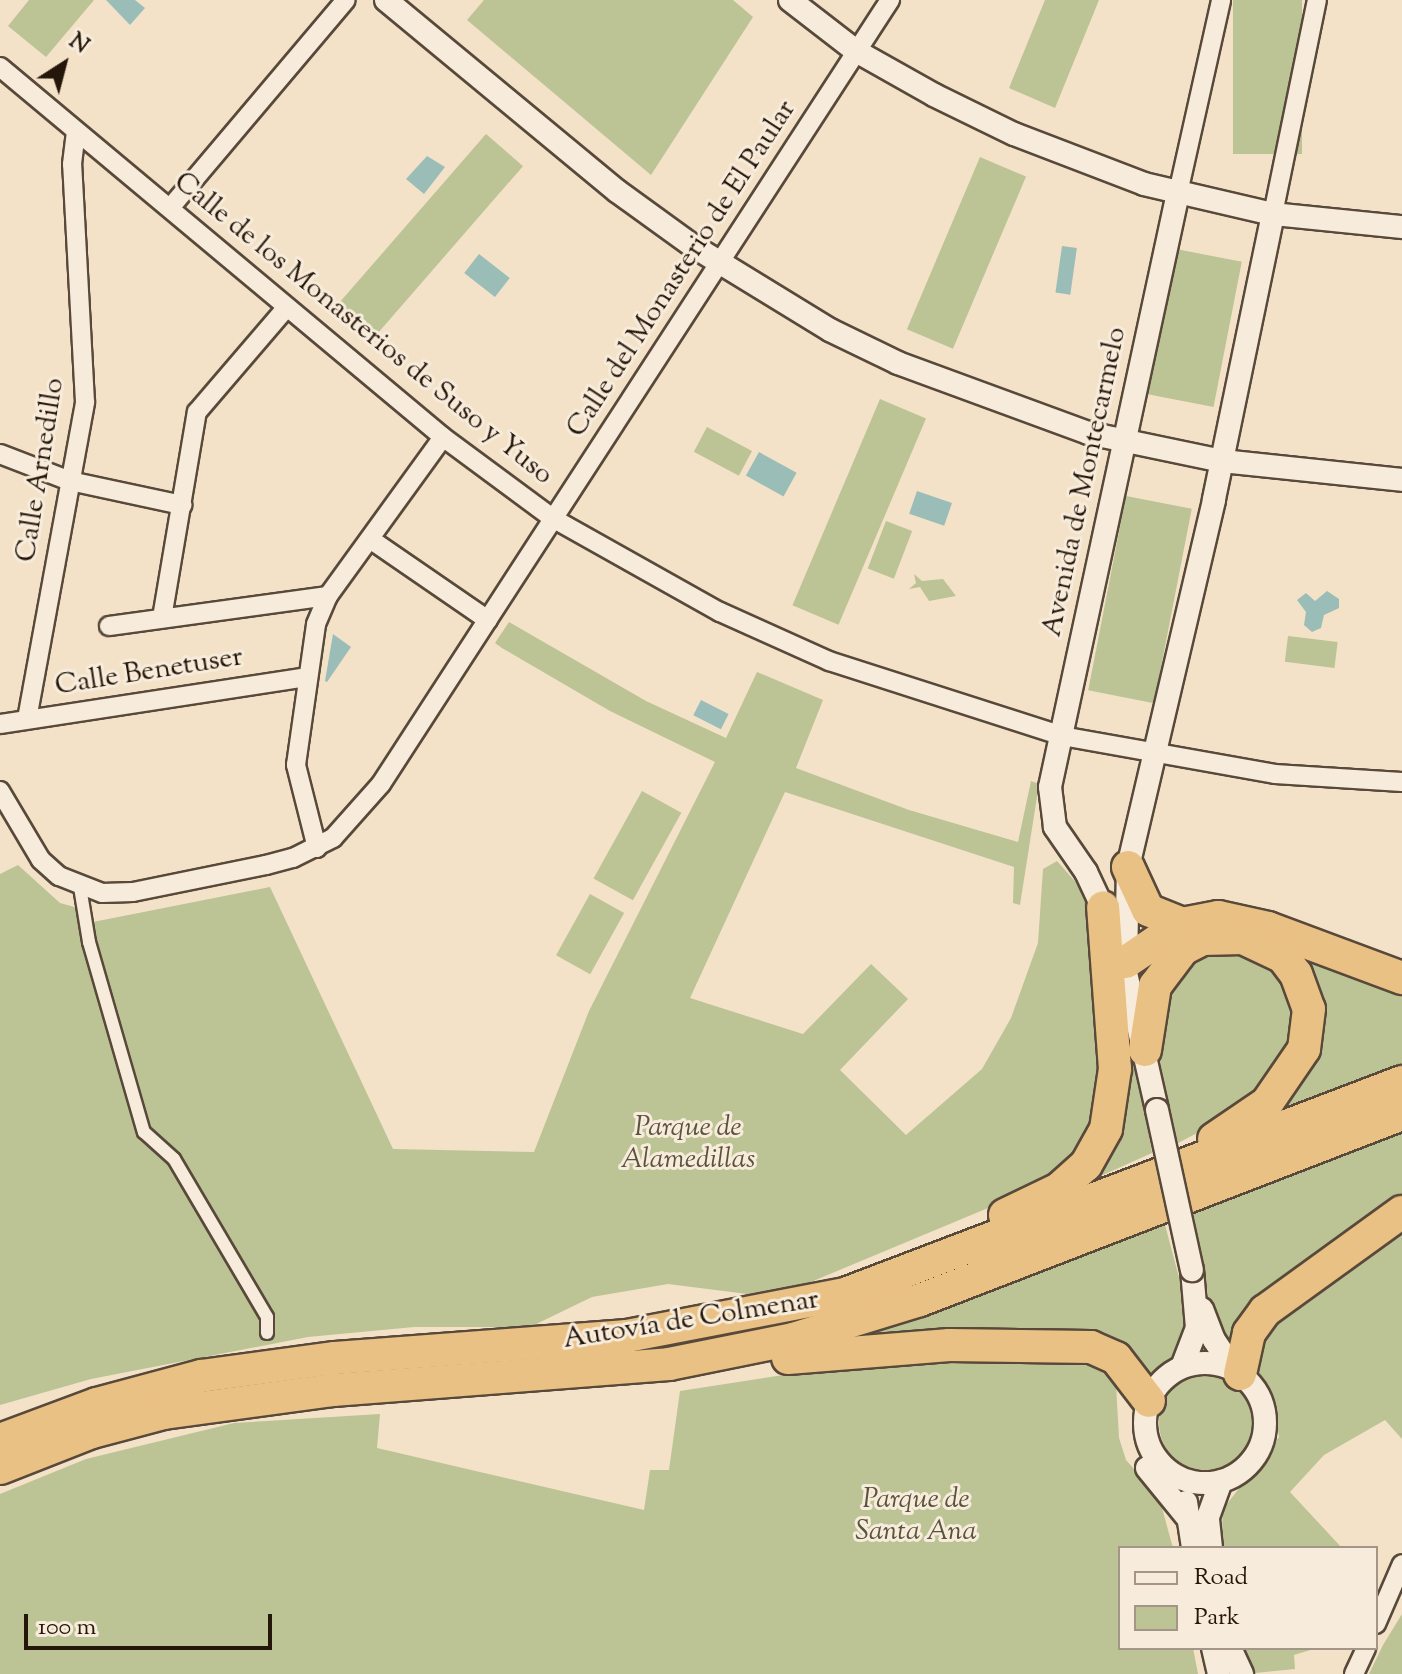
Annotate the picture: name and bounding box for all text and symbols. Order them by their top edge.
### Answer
north arrow [24,24,104,104]
text: N [62,26,95,63]
street label: Calle del Monasterio de El Paular [560,94,804,444]
street label: Calle de los Monasterios de Suso y Yuso [167,165,559,493]
street label: Avenida de Montecarmelo [1036,324,1134,640]
street label: Calle Arnedillo [10,376,72,564]
street label: Calle Benetuser [53,641,245,703]
park label: Parque de Alamedillas [621,1111,755,1177]
street label: Autovía de Colmenar [561,1283,821,1357]
park label: Parque de Santa Ana [855,1483,977,1549]
legend [1118,1546,1378,1650]
text: Road [1194,1561,1248,1595]
scale bar [28,1598,276,1648]
text: Park [1194,1601,1240,1635]
text: 100 m [38,1611,96,1645]

